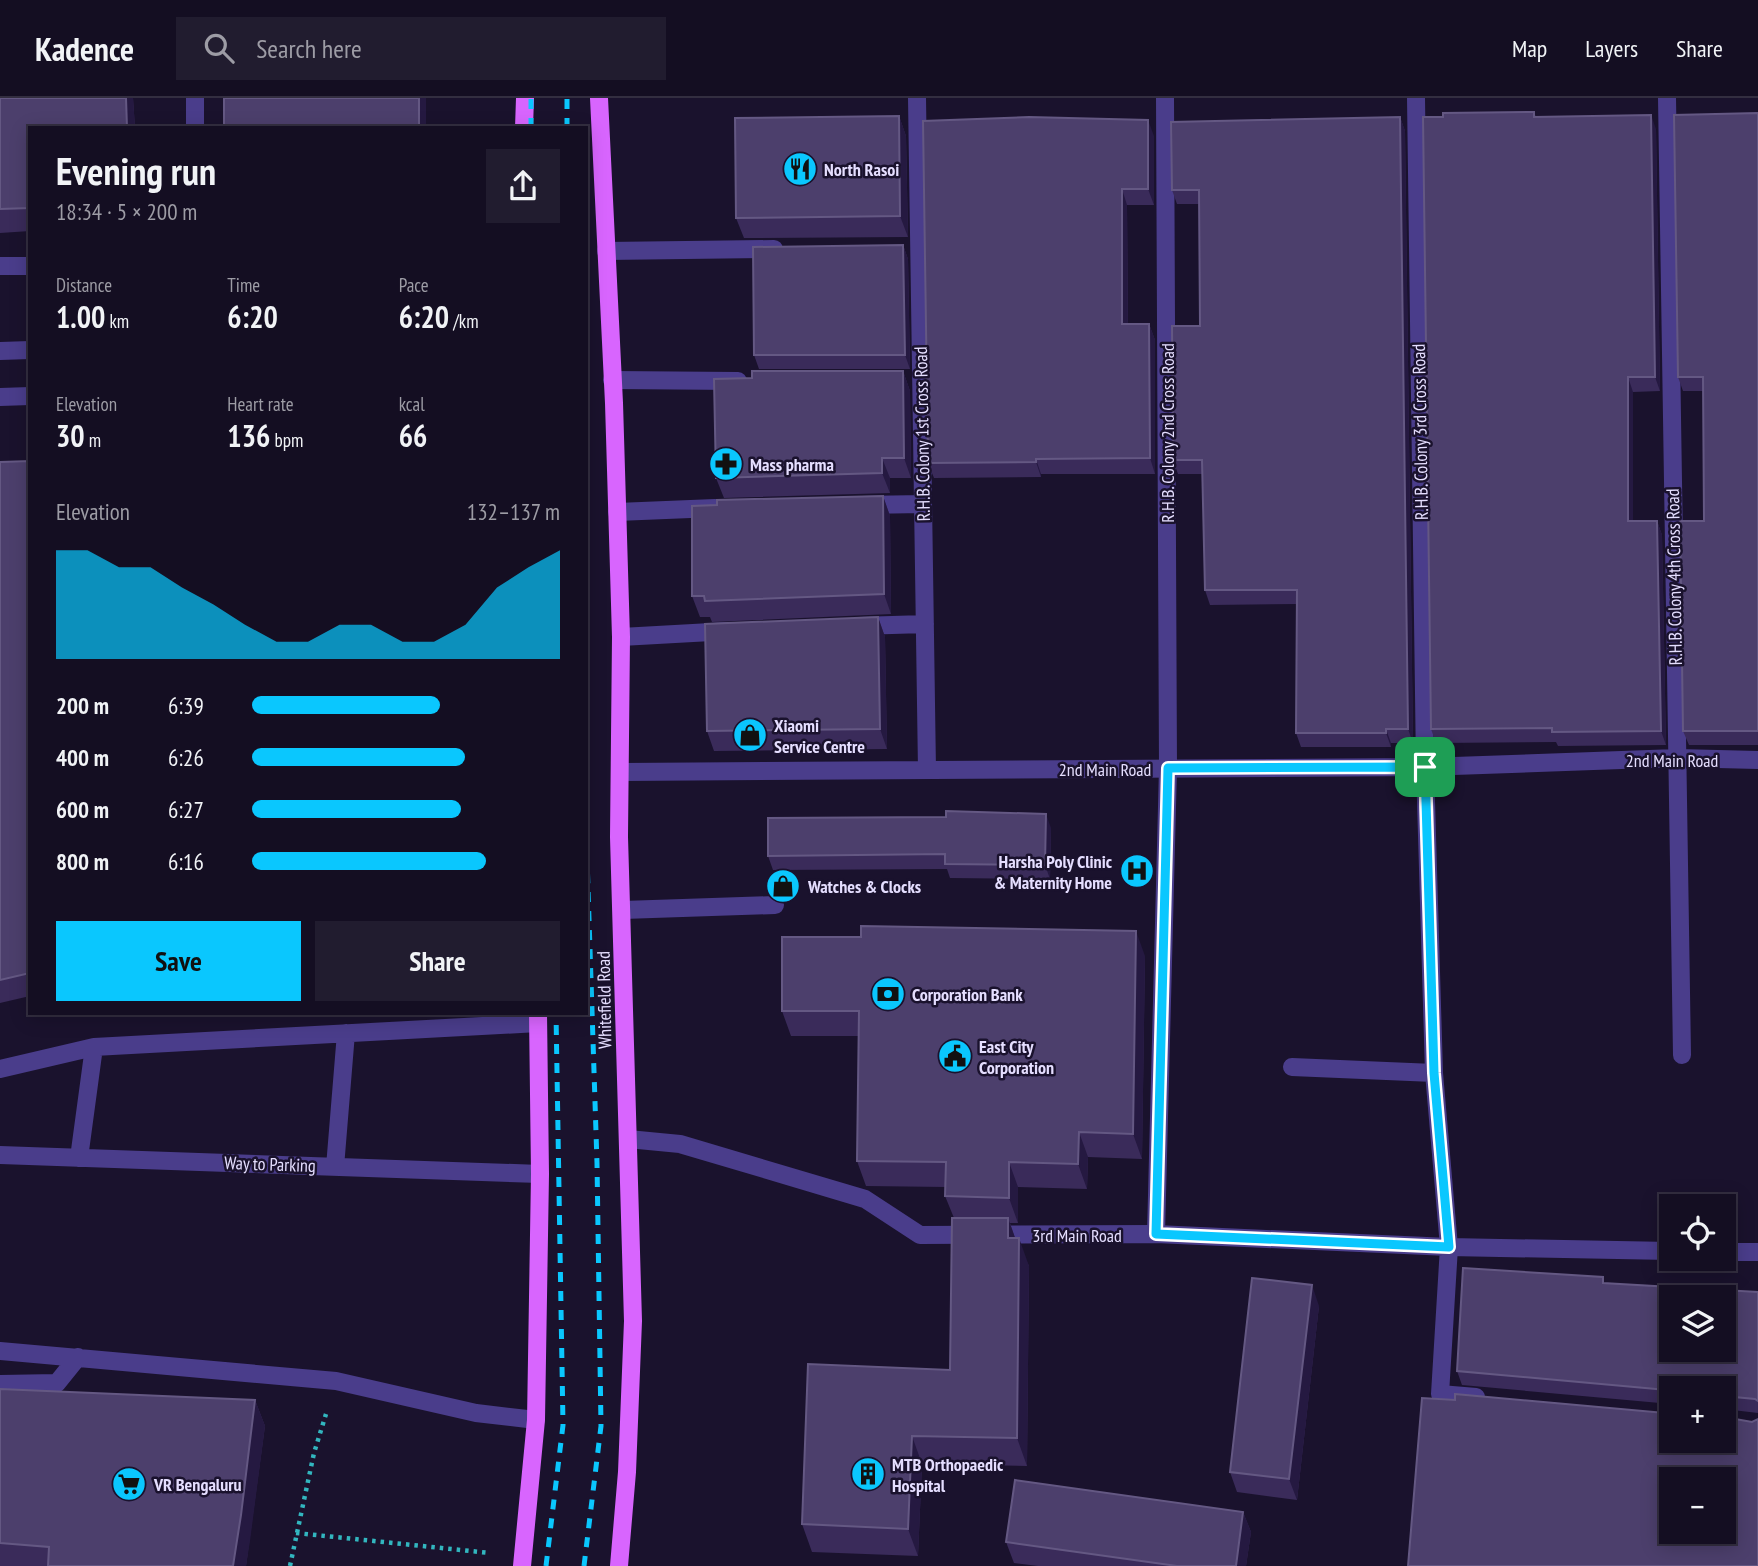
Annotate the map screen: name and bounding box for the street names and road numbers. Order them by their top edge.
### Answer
street label: R.H.B. Colony 2nd Cross Road [1156,343,1179,523]
street label: R.H.B. Colony 3rd Cross Road [1407,344,1433,520]
street label: R.H.B. Colony 1st Cross Road [909,346,935,522]
street label: R.H.B. Colony 4th Cross Road [1661,488,1687,666]
street label: 2nd Main Road [1626,749,1718,772]
street label: 2nd Main Road [1059,758,1151,781]
street label: Whitefield Road [592,951,616,1049]
street label: Way to Parking [224,1151,316,1177]
street label: 3rd Main Road [1032,1224,1122,1247]

